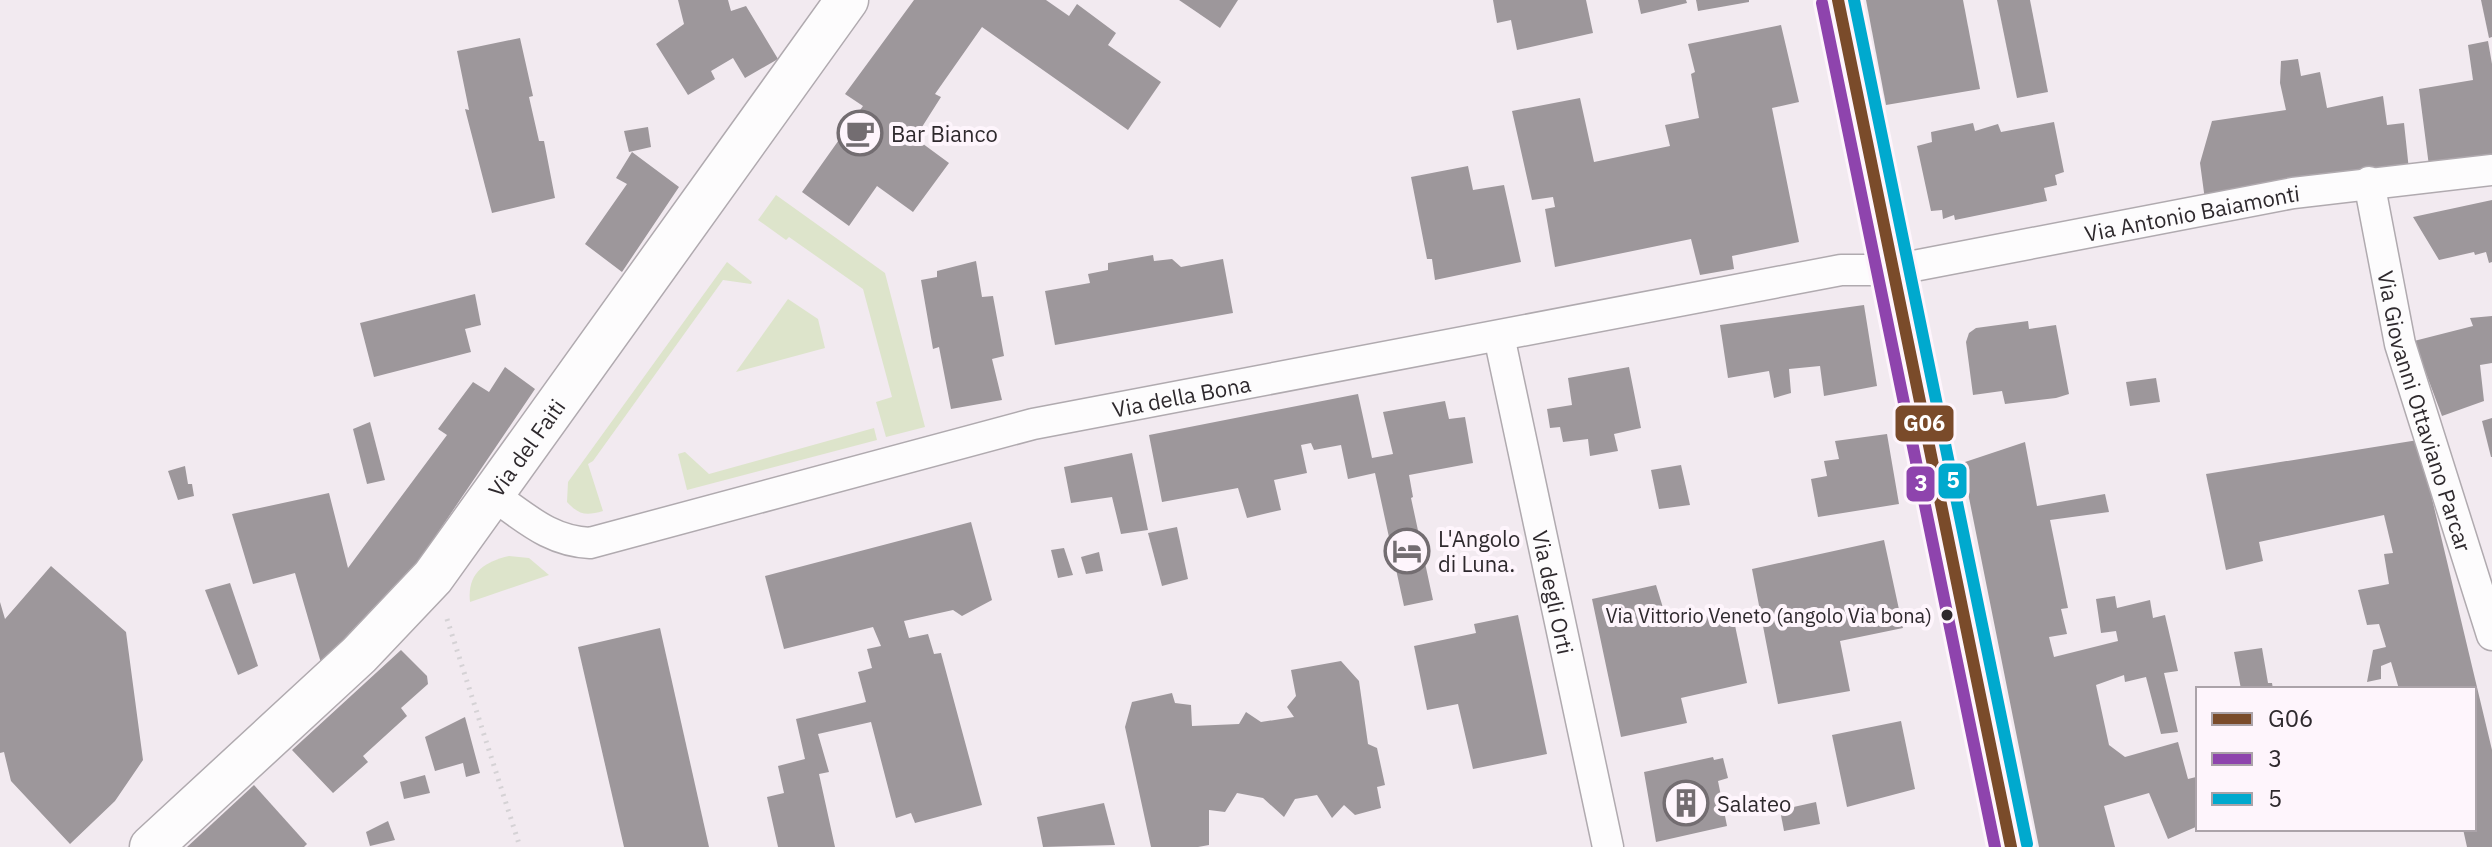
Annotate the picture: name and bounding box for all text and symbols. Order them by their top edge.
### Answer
cafe icon: Bar Bianco [836,109,884,157]
place label: Bar Bianco [891,119,998,148]
street label: Via Antonio Baiamonti [2082,178,2301,247]
street label: Via Giovanni Ottaviano Parcar [2372,268,2479,555]
street label: Via della Bona [1110,368,1253,423]
street label: Via del Faiti [481,393,571,502]
line badge: G06 [1894,404,1955,443]
text: G06 [1903,408,1945,437]
line badge: 5 [1937,462,1968,500]
line badge: 3 [1905,465,1936,503]
text: 5 [1946,465,1960,494]
text: 3 [1914,468,1928,497]
place label: L'Angolo di Luna. [1438,524,1520,578]
hotel icon: L'Angolo di Luna. [1383,527,1431,575]
street label: Via degli Orti [1526,528,1581,657]
place label: Via Vittorio Veneto (angolo Via bona) [1605,602,1932,629]
marker: Via Vittorio Veneto (angolo Via bona) [1939,607,1955,623]
legend [2196,687,2476,831]
text: G06 [2268,702,2313,734]
text: 3 [2268,742,2282,774]
building icon: Salateo [1662,779,1710,827]
text: 5 [2268,782,2282,814]
place label: Salateo [1717,789,1791,818]

